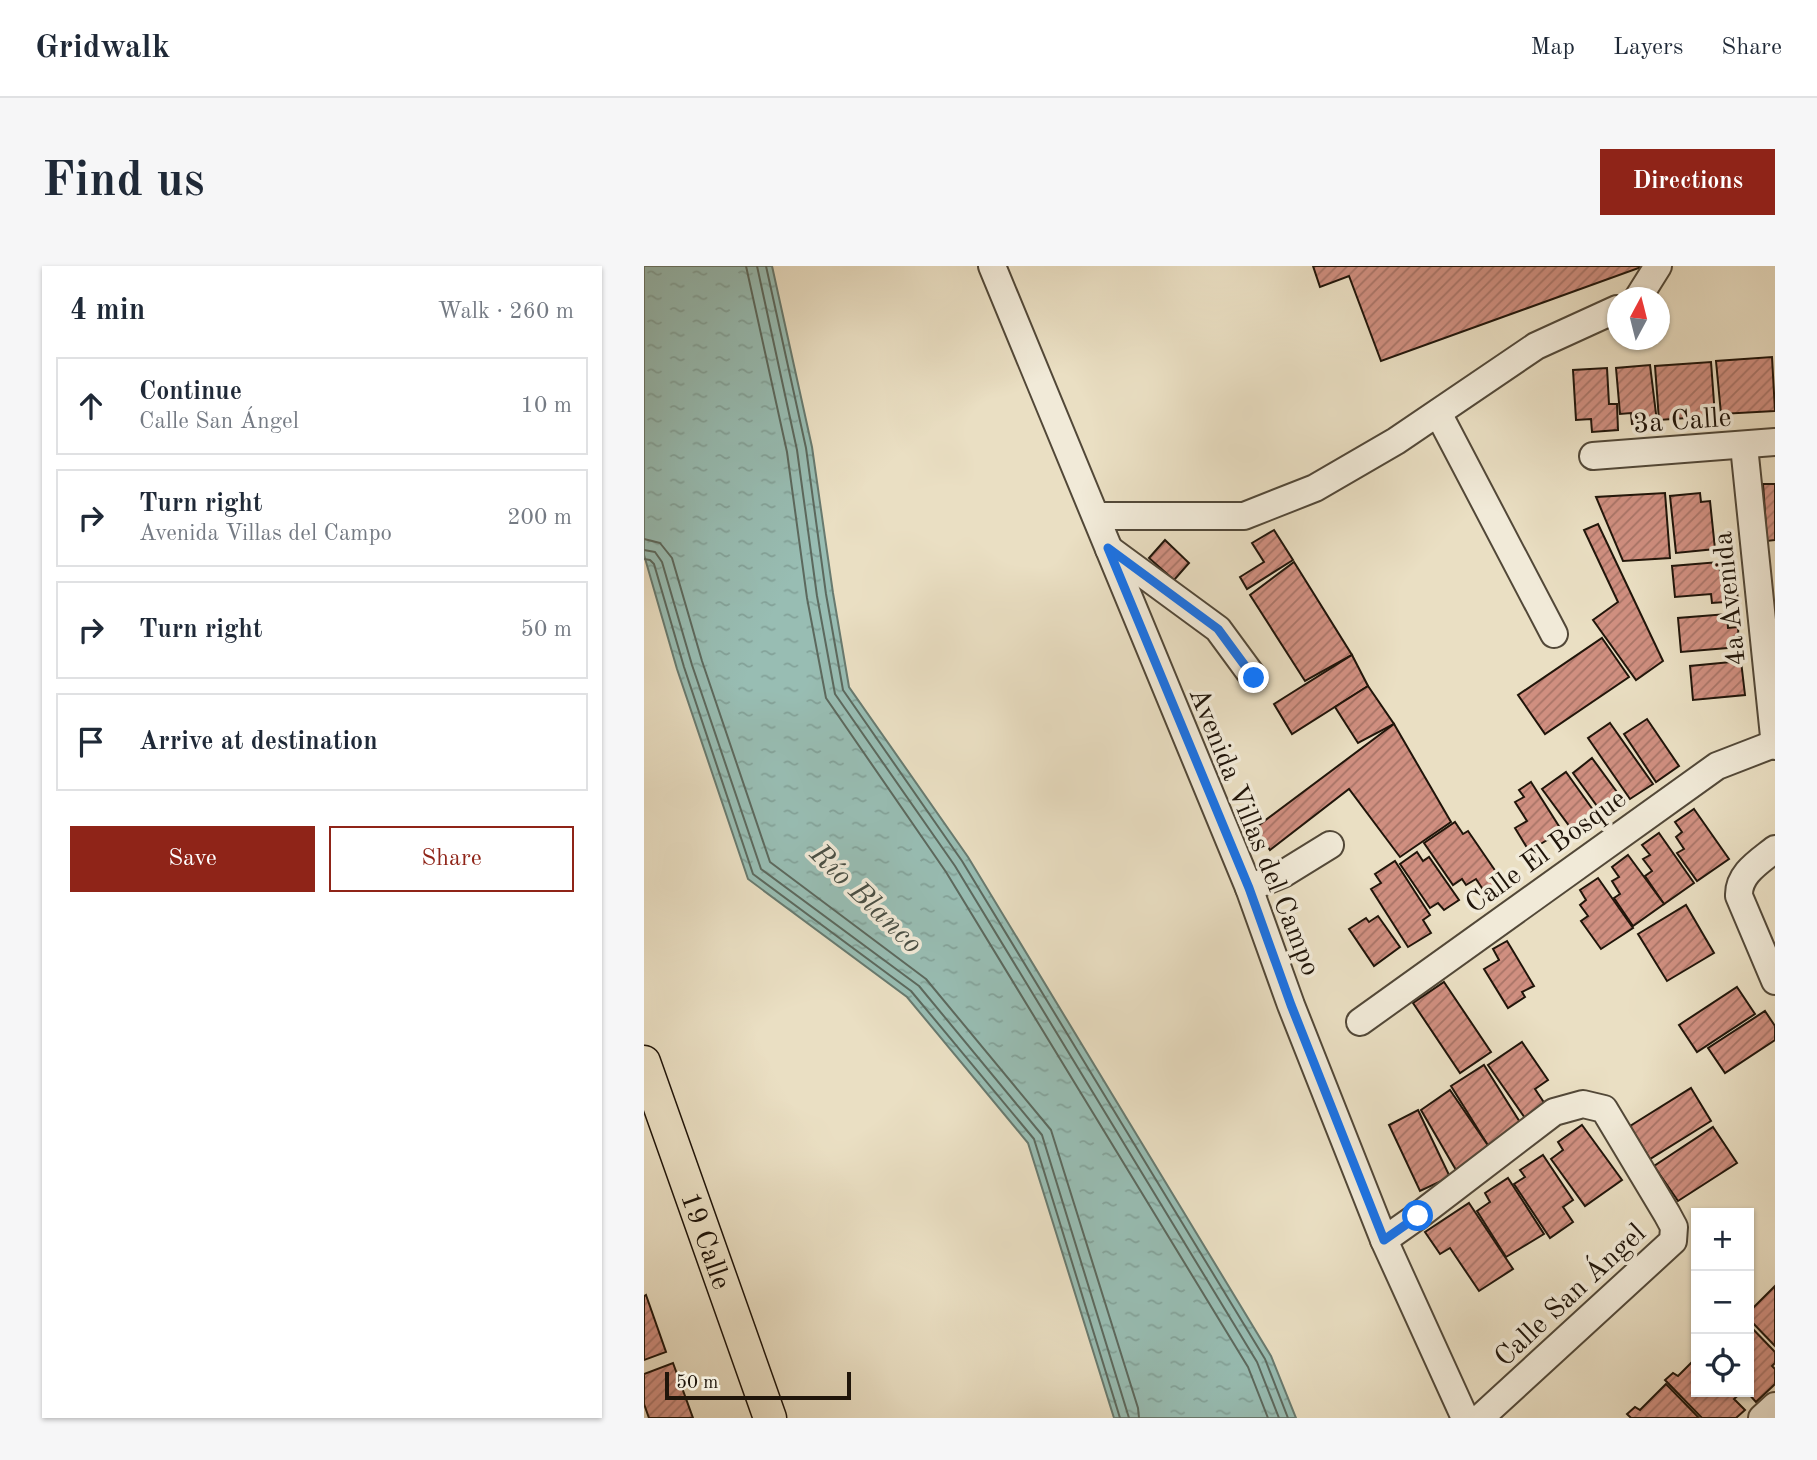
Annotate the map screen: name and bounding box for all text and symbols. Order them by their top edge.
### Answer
text: Gridwalk [35,32,170,65]
text: Map [1531,36,1575,60]
text: Layers [1613,36,1683,60]
text: Share [1721,36,1782,60]
button: Directions [1600,149,1775,215]
text: Find us [42,158,205,207]
north arrow [1607,287,1670,350]
text: 4 min [70,296,145,326]
text: Walk · 260 m [438,300,574,323]
text: Continue [139,379,242,405]
icon: ahead [72,387,110,425]
text: 10 m [521,394,572,417]
street label: 3a Calle [1632,405,1732,439]
text: Calle San Ángel [139,410,299,433]
text: Turn right [139,491,262,517]
icon: right [72,499,110,537]
text: 200 m [507,506,572,529]
text: Avenida Villas del Campo [139,522,392,545]
street label: 4a Avenida [1710,530,1752,667]
icon: right [72,611,110,649]
text: Turn right [139,617,262,643]
text: 50 m [521,618,572,641]
route end [1238,662,1269,693]
street label: Avenida Villas del Campo [1183,684,1324,980]
icon: arrive [72,723,110,761]
text: Arrive at destination [139,729,378,755]
street label: Calle El Bosque [1462,785,1632,920]
button: Save [70,826,315,892]
button: Share [329,826,574,892]
water label: Río Blanco [803,838,928,960]
street label: 19 Calle [674,1189,734,1293]
route start [1402,1200,1433,1231]
map controls [1691,1208,1754,1397]
button: + [1691,1208,1754,1271]
street label: Calle San Ángel [1487,1216,1652,1373]
button: − [1691,1271,1754,1334]
button: locate [1691,1334,1754,1397]
scale bar [665,1369,850,1401]
text: 50 m [676,1374,718,1393]

